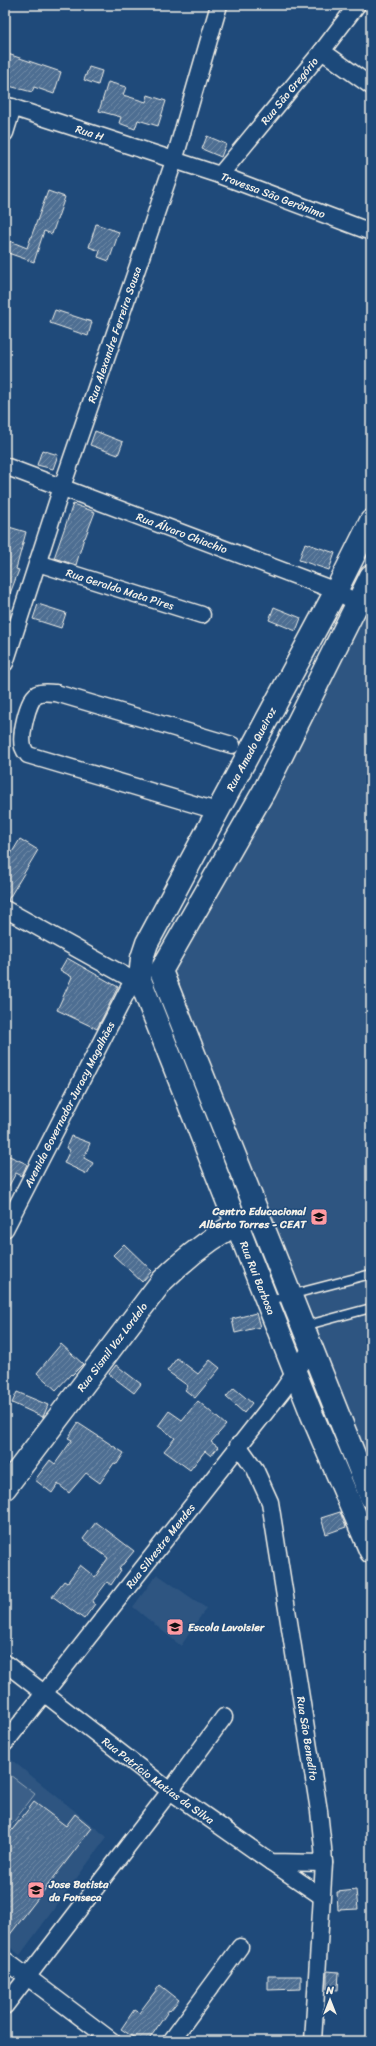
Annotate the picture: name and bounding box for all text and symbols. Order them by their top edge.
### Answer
street label: Rua São Gregório [256,53,324,129]
street label: Rua H [73,120,106,147]
street label: Travessa São Gerônimo [218,167,328,224]
street label: Rua Alexandre Ferreira Sousa [83,264,147,406]
street label: Rua Álvaro Chiachio [133,507,230,559]
street label: Rua Geraldo Mata Pires [63,563,177,616]
street label: Rua Amado Queiroz [221,703,282,795]
street label: Avenida Governador Juracy Magalhães [18,1018,120,1192]
place label: Centro Educacional Alberto Torres - CEAT [198,1202,307,1234]
school or university icon: Centro Educacional Alberto Torres - CEAT [309,1207,329,1227]
street label: Rua Rui Barbosa [234,1238,281,1318]
street label: Rua Sismil Vaz Lordelo [72,1298,153,1396]
street label: Rua Silvestre Mendes [121,1499,201,1593]
school or university icon: Escola Lavoisier [165,1617,185,1637]
place label: Escola Lavoisier [188,1618,266,1637]
street label: Rua São Benedito [291,1695,323,1782]
street label: Rua Patrício Matias da Silva [98,1732,218,1830]
place label: Jose Batista da Fonseca [48,1875,109,1907]
school or university icon: Jose Batista da Fonseca [26,1880,46,1900]
north arrow [310,1980,350,2020]
text: N [325,1981,334,2000]

